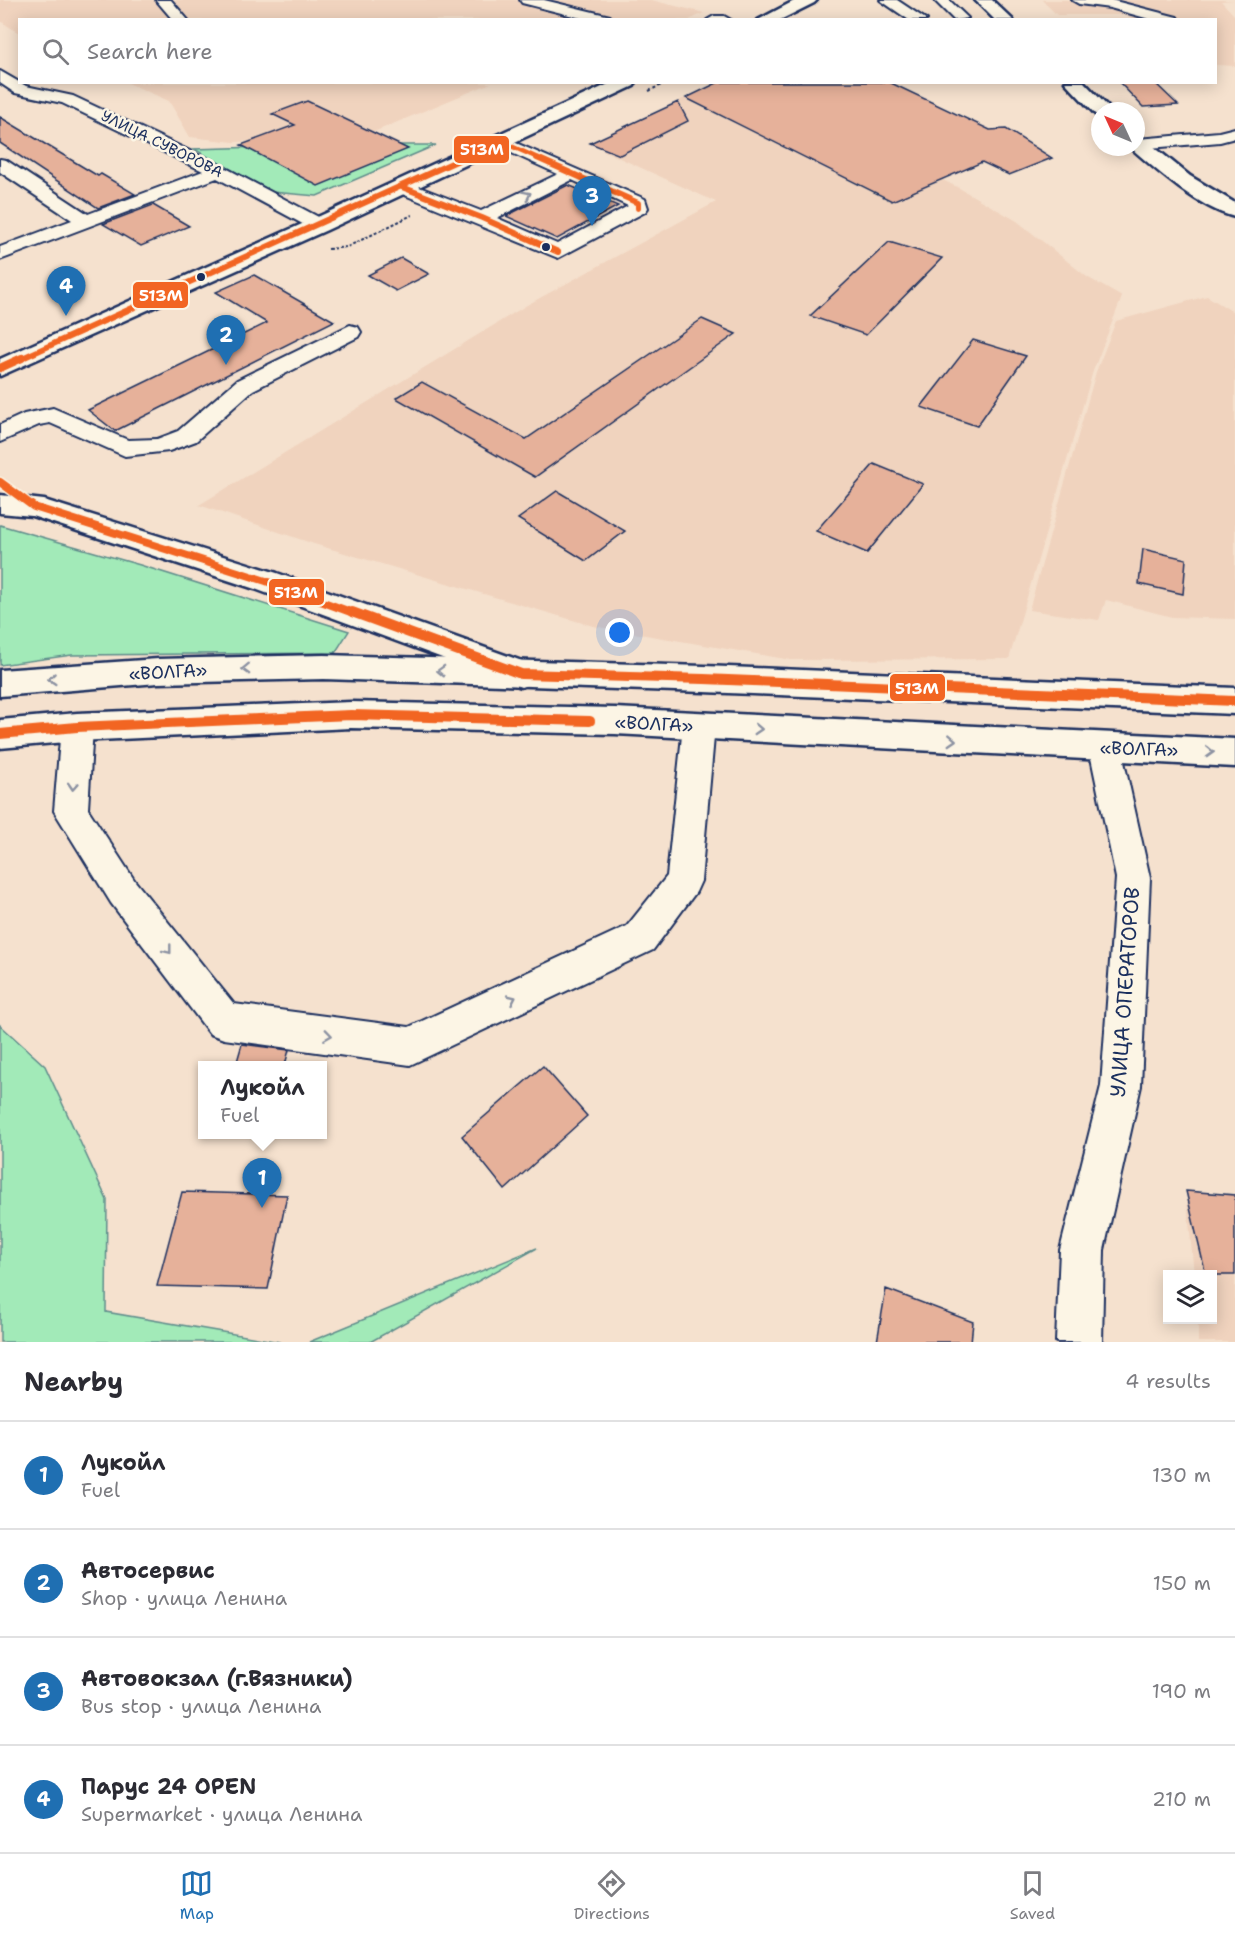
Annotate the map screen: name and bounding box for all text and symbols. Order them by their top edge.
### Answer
search box [18,18,1217,84]
icon: search [39,35,72,68]
text: Search here [87,37,213,66]
north arrow [1091,102,1145,156]
street label: УЛИЦА СУВОРОВА [98,106,226,182]
line badge: 513М [453,135,510,164]
text: 513М [460,139,504,160]
pin: 3 [572,176,612,226]
one-way arrow [521,191,532,203]
unlabelled marker [540,241,552,253]
pin: 4 [46,266,86,316]
unlabelled marker [195,271,207,283]
line badge: 513М [132,281,189,309]
text: 513М [139,285,183,306]
pin: 2 [206,316,246,365]
line badge: 513М [268,578,325,606]
text: 513М [274,582,318,603]
your location [605,618,634,647]
street label: «ВОЛГА» [128,658,208,686]
one-way arrow [242,662,251,675]
one-way arrow [437,665,446,678]
one-way arrow [47,672,56,685]
line badge: 513М [889,673,946,702]
text: 513М [895,678,939,699]
street label: «ВОЛГА» [614,710,694,738]
one-way arrow [753,723,762,736]
one-way arrow [948,733,957,746]
street label: «ВОЛГА» [1099,736,1179,762]
one-way arrow [1206,746,1215,759]
one-way arrow [67,781,80,790]
street label: УЛИЦА ОПЕРАТОРОВ [1104,886,1146,1098]
one-way arrow [161,943,172,954]
one-way arrow [505,994,516,1006]
one-way arrow [323,1028,333,1040]
popup [198,1061,327,1139]
text: Лукойл [220,1073,305,1102]
text: Fuel [220,1102,259,1128]
pin: 1 [242,1158,282,1208]
map controls [1163,1270,1217,1324]
button: layers [1163,1270,1217,1324]
text: Nearby [24,1364,123,1399]
text: 4 results [1125,1368,1211,1394]
text: Лукойл [81,1448,165,1477]
text: 1 [39,1462,48,1488]
text: 130 m [1152,1462,1211,1488]
text: Fuel [81,1477,120,1503]
text: Автосервис [81,1556,215,1585]
text: 2 [37,1570,51,1596]
text: 150 m [1153,1570,1211,1596]
text: Shop · улица Ленина [81,1585,287,1611]
text: Автовокзал (г.Вязники) [81,1664,353,1693]
text: 3 [37,1678,51,1704]
text: 190 m [1152,1678,1211,1704]
text: Bus stop · улица Ленина [81,1693,321,1719]
text: Парус 24 OPEN [81,1772,256,1801]
text: 4 [37,1786,51,1812]
text: 210 m [1152,1786,1211,1812]
text: Supermarket · улица Ленина [81,1801,362,1827]
tab: Map [180,1867,214,1924]
tab: Directions [574,1867,650,1924]
tab: Saved [1010,1867,1055,1924]

